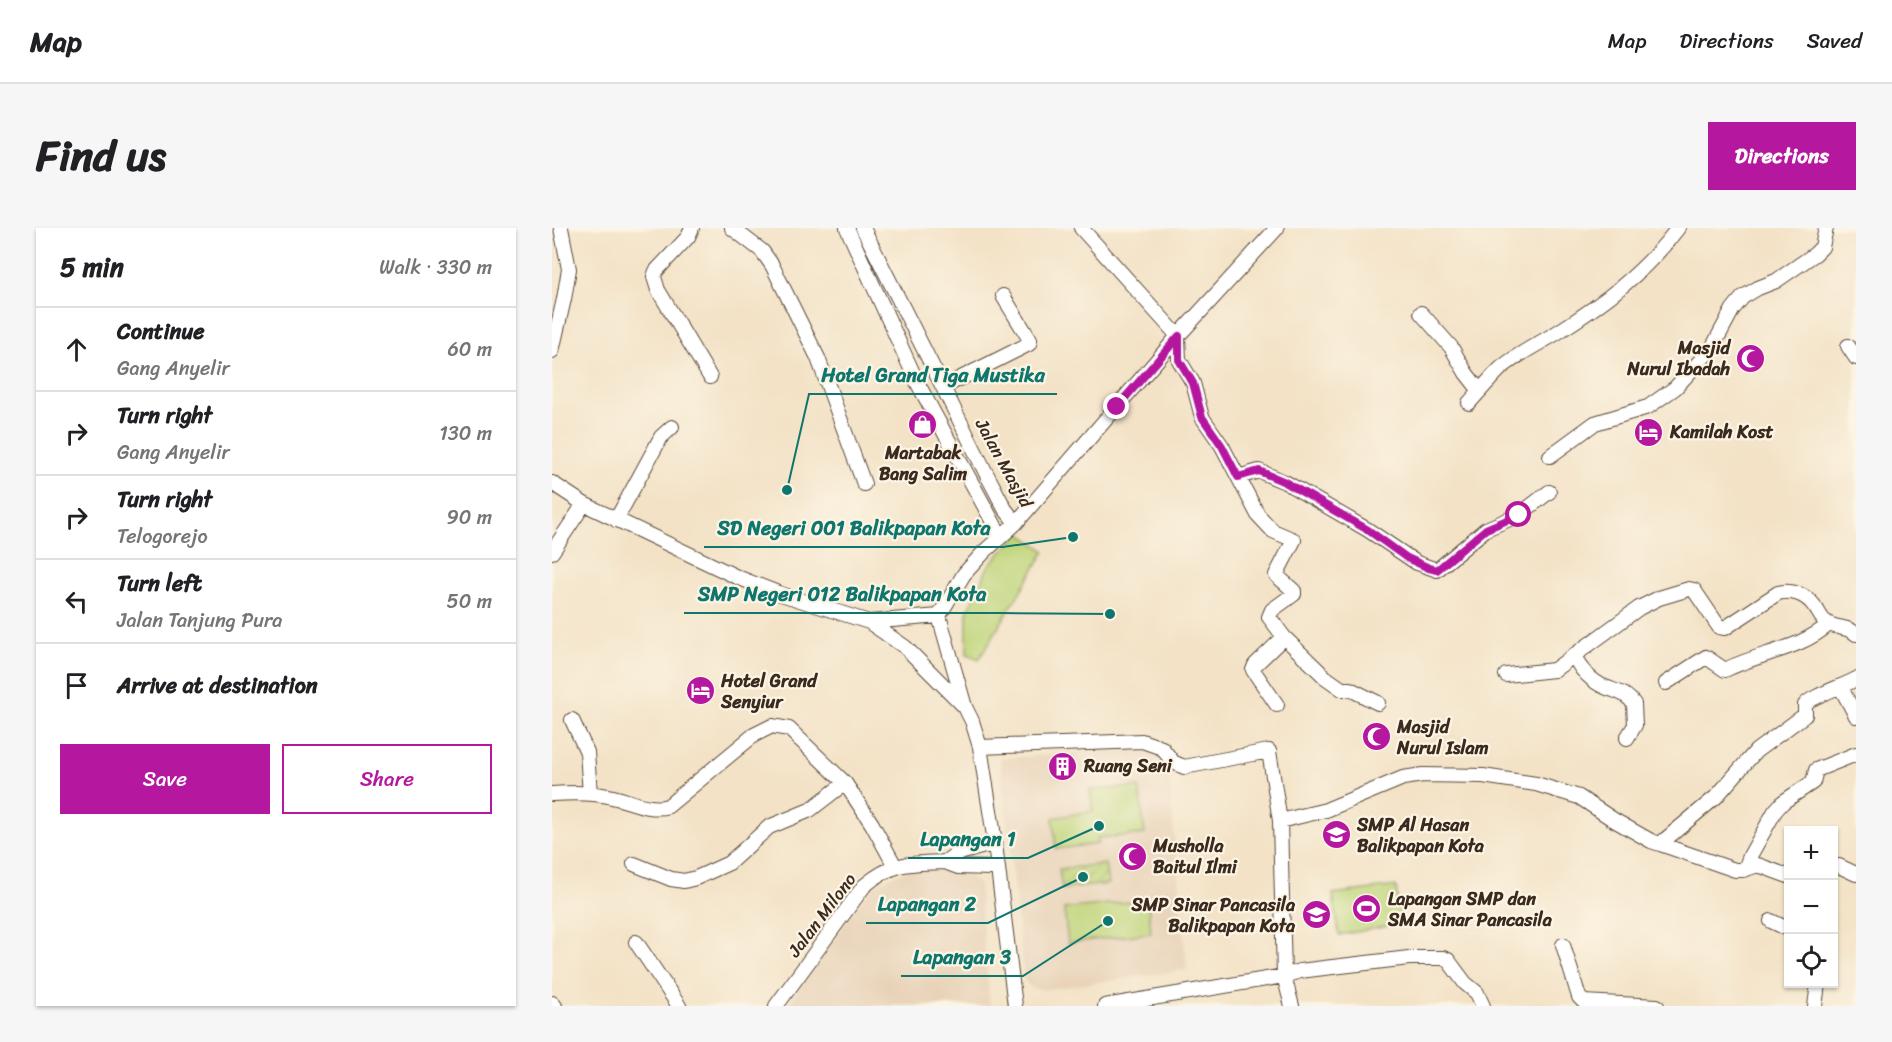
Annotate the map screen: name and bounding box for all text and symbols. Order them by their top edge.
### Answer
text: Map [30,17,82,66]
text: Map [1608,22,1646,60]
text: Directions [1679,22,1774,60]
text: Saved [1807,22,1862,60]
text: Find us [36,119,166,193]
button: Directions [1708,122,1856,190]
text: 5 min [60,244,124,290]
text: Walk · 330 m [379,250,492,285]
text: Continue [117,312,205,351]
text: 60 m [447,332,492,367]
place label: Masjid Nurul Ibadah [1626,332,1732,385]
icon: ahead [60,333,93,366]
mosque icon: Masjid Nurul Ibadah [1735,342,1767,374]
text: Gang Anyelir [117,351,230,386]
callout: Hotel Grand Tiga Mustika [809,356,1057,394]
text: Hotel Grand Tiga Mustika [820,358,1046,393]
route end [1103,393,1129,419]
text: Turn right [117,396,212,435]
shop icon: Martabak Bang Salim [907,408,939,440]
street label: Jalan Masjid [966,411,1043,515]
text: 130 m [439,416,492,451]
hotel icon: Kamilah Kost [1633,416,1665,448]
place label: Kamilah Kost [1669,416,1773,448]
icon: right [60,417,93,450]
text: Gang Anyelir [117,435,230,470]
place label: Martabak Bang Salim [879,437,967,490]
text: Turn right [117,480,212,519]
text: 90 m [447,500,492,535]
icon: right [60,501,93,534]
route start [1505,501,1531,527]
callout: SD Negeri 001 Balikpapan Kota [704,509,1003,547]
text: SD Negeri 001 Balikpapan Kota [716,511,992,546]
text: Telogorejo [117,519,208,554]
text: Turn left [117,564,202,603]
callout: SMP Negeri 012 Balikpapan Kota [684,575,999,613]
text: SMP Negeri 012 Balikpapan Kota [697,577,987,612]
text: 50 m [447,584,492,619]
icon: left [60,585,93,618]
text: Jalan Tanjung Pura [117,603,282,638]
place label: Hotel Grand Senyiur [720,665,818,718]
text: Arrive at destination [117,666,318,705]
icon: arrive [60,669,93,702]
hotel icon: Hotel Grand Senyiur [684,675,716,707]
place label: Masjid Nurul Islam [1396,711,1489,764]
mosque icon: Masjid Nurul Islam [1360,721,1392,753]
button: Save [60,744,270,814]
button: Share [282,744,492,814]
building icon: Ruang Seni [1047,750,1079,782]
place label: Ruang Seni [1083,750,1173,782]
place label: SMP Al Hasan Balikpapan Kota [1356,809,1485,862]
school or university icon: SMP Al Hasan Balikpapan Kota [1320,819,1352,851]
callout: Lapangan 1 [908,820,1028,858]
text: Lapangan 1 [920,822,1016,857]
map controls [1784,826,1838,988]
button: + [1784,826,1838,880]
place label: Musholla Baitul Ilmi [1152,830,1238,883]
mosque icon: Musholla Baitul Ilmi [1116,840,1148,872]
street label: Jalan Milono [779,866,865,965]
button: − [1784,880,1838,934]
place label: Lapangan SMP dan SMA Sinar Pancasila [1387,883,1553,936]
callout: Lapangan 2 [866,885,988,923]
text: Lapangan 2 [878,887,977,922]
place label: SMP Sinar Pancasila Balikpapan Kota [1130,889,1296,942]
sports icon: Lapangan SMP dan SMA Sinar Pancasila [1351,893,1383,925]
school or university icon: SMP Sinar Pancasila Balikpapan Kota [1300,899,1332,931]
button: locate [1784,934,1838,988]
callout: Lapangan 3 [901,938,1023,976]
text: Lapangan 3 [913,940,1011,975]

